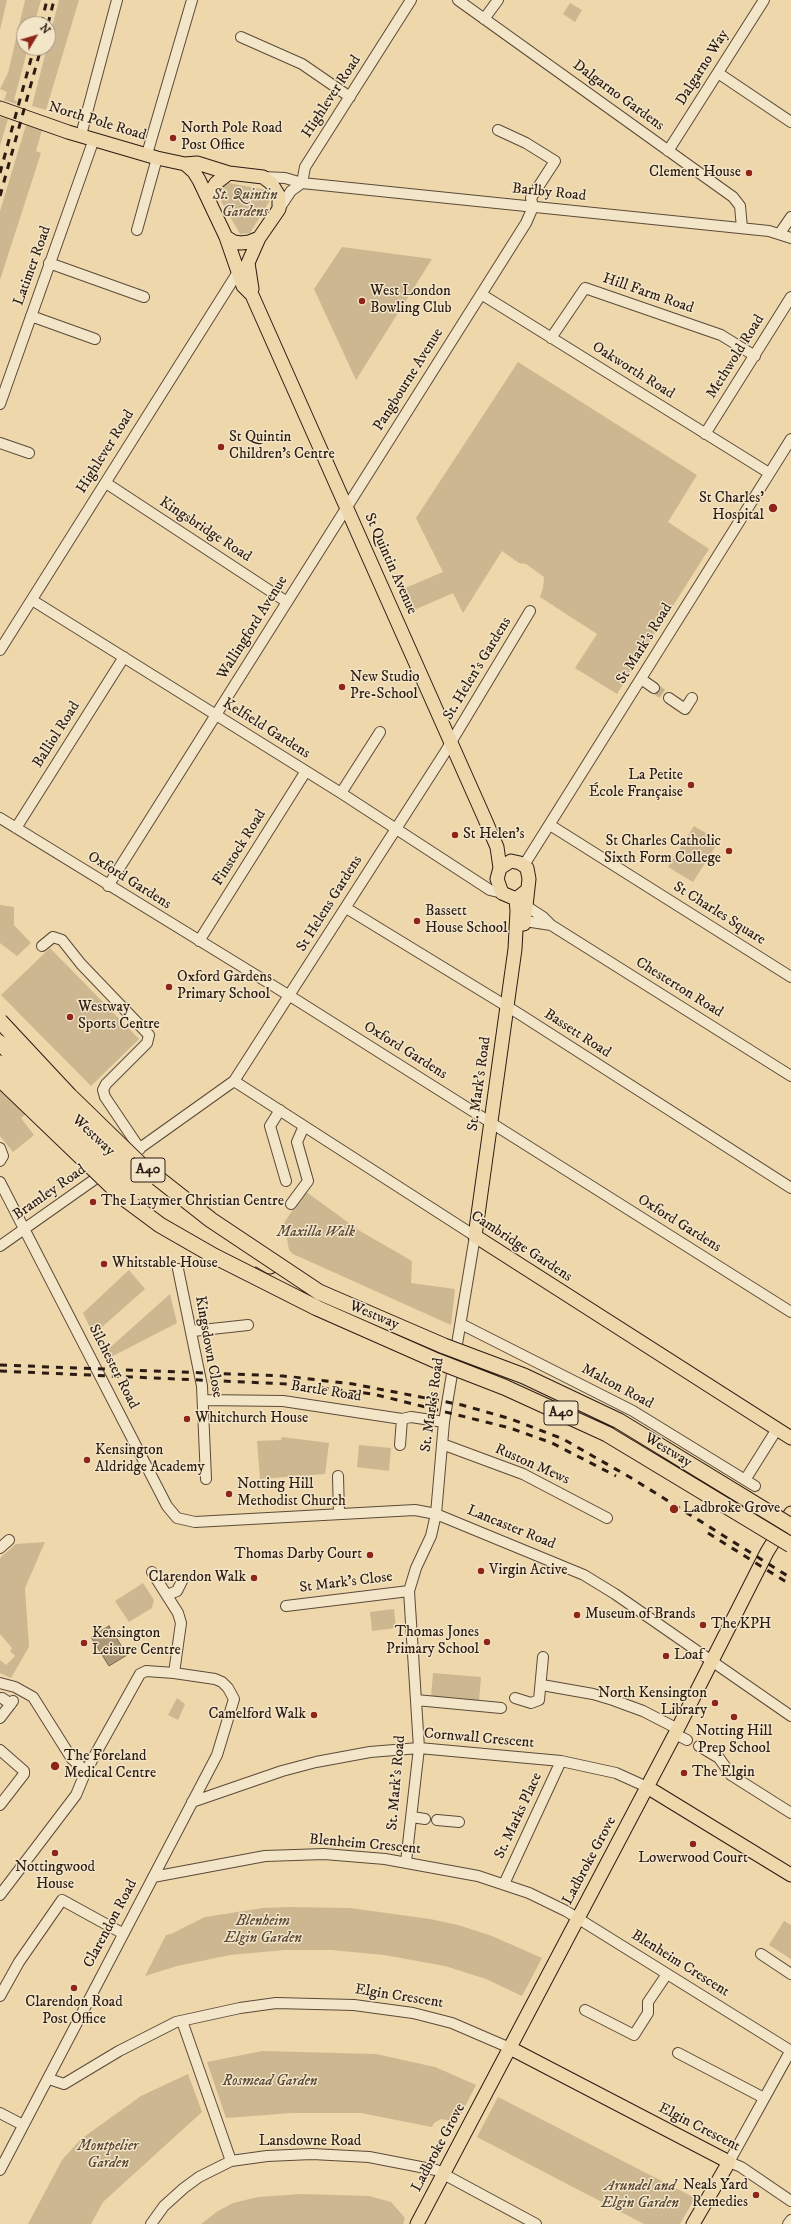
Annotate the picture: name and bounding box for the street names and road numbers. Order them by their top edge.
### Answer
street label: Dalgarno Way [673,27,733,109]
street label: Highlever Road [299,52,365,142]
street label: Dalgarno Gardens [569,57,667,135]
street label: North Pole Road [46,99,148,145]
street label: Barlby Road [511,180,587,206]
street label: Latimer Road [10,224,56,308]
street label: Hill Farm Road [600,270,696,318]
street label: Methwold Road [703,312,769,402]
street label: Pangbourne Avenue [370,325,448,435]
street label: Oakworth Road [588,339,678,403]
street label: Highlever Road [73,407,139,497]
street label: Kingsbridge Road [156,494,254,566]
street label: St Quintin Avenue [360,511,420,617]
street label: Wallingford Avenue [214,573,292,683]
street label: St Mark's Road [613,600,677,688]
street label: St. Helen's Gardens [440,614,516,724]
street label: Kelfield Gardens [219,695,313,763]
street label: Balliol Road [30,699,84,771]
street label: Finstock Road [210,807,270,889]
street label: Oxford Gardens [84,848,174,914]
street label: St Helens Gardens [293,853,367,955]
street label: St Charles Square [670,878,768,950]
street label: Chesterton Road [632,954,726,1022]
street label: Bassett Road [540,1006,614,1062]
street label: Oxford Gardens [360,1018,450,1084]
street label: St. Mark's Road [464,1036,496,1132]
street label: Westway [68,1112,118,1160]
road number: A40 [131,1158,165,1182]
street label: Bramley Road [10,1161,90,1225]
street label: Oxford Gardens [634,1191,724,1257]
street label: Cambridge Gardens [467,1208,575,1286]
street label: Kingsdown Close [190,1295,226,1399]
street label: Westway [347,1298,401,1334]
street label: Silchester Road [84,1322,142,1412]
street label: St. Mark's Road [417,1357,449,1453]
street label: Malton Road [578,1361,656,1413]
street label: Bartle Road [289,1378,363,1406]
road number: A40 [544,1401,578,1425]
street label: Westway [641,1430,695,1472]
street label: Ruston Mews [492,1441,572,1489]
street label: Lancaster Road [464,1502,558,1554]
street label: St Mark's Close [298,1568,394,1598]
street label: Cornwall Crescent [423,1725,535,1753]
street label: St. Mark's Road [384,1735,410,1831]
street label: St. Marks Place [491,1770,547,1862]
street label: Ladbroke Grove [559,1814,621,1908]
street label: Blenheim Crescent [308,1831,422,1859]
street label: Clarendon Road [80,1877,142,1971]
street label: Blenheim Crescent [628,1927,732,2001]
street label: Elgin Crescent [354,1981,444,2013]
street label: Elgin Crescent [655,2100,743,2156]
street label: Ladbroke Grove [408,2101,470,2195]
street label: Lansdowne Road [259,2133,361,2151]

